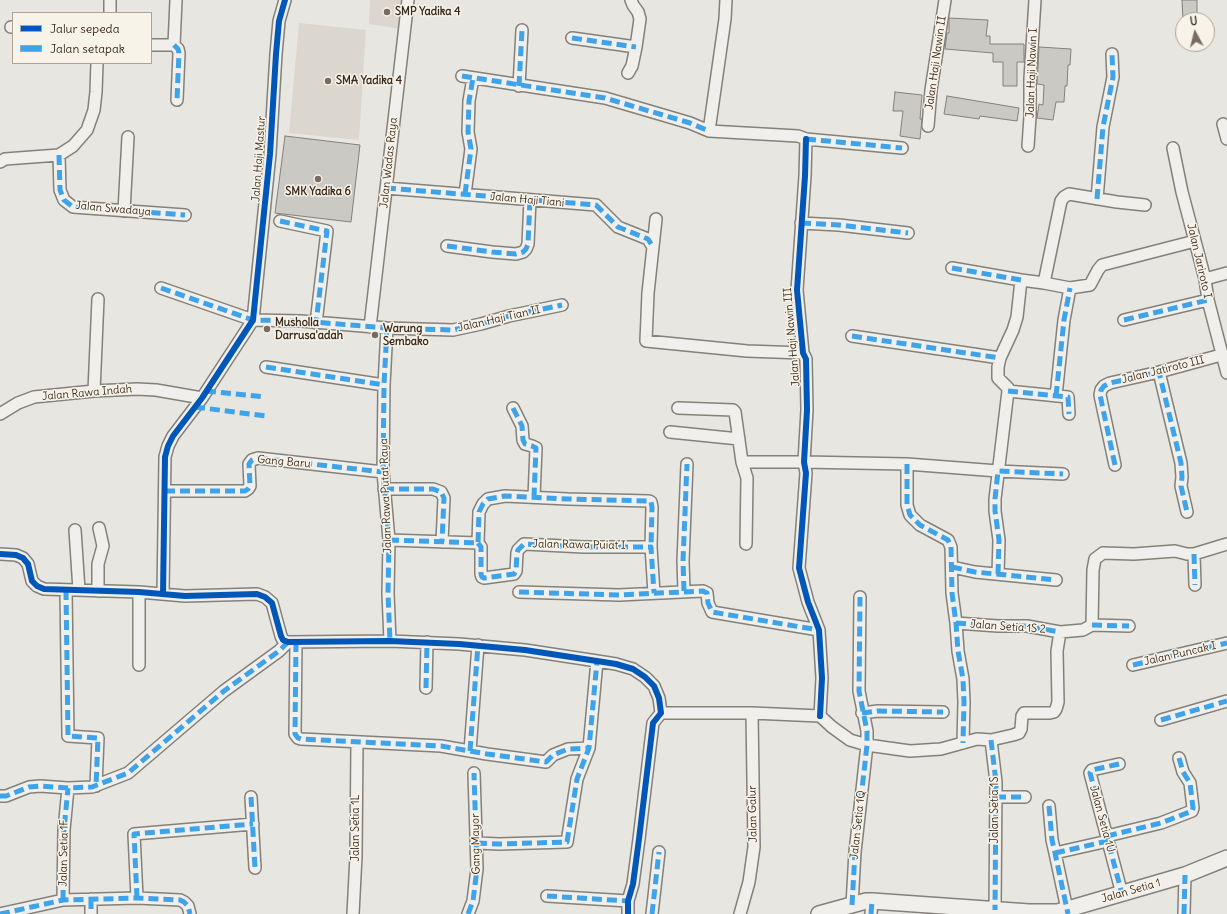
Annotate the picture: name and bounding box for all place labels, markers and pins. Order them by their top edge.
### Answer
place label: SMP Yadika 4 [395,5,461,19]
marker: SMP Yadika 4 [382,7,392,17]
place label: SMA Yadika 4 [336,74,402,88]
marker: SMA Yadika 4 [323,76,333,86]
marker: SMK Yadika 6 [313,174,323,184]
place label: SMK Yadika 6 [285,185,351,199]
place label: Musholla Darrusa'adah [275,316,343,342]
place label: Warung Sembako [383,322,429,348]
marker: Musholla Darrusa'adah [262,324,272,334]
marker: Warung Sembako [370,330,380,340]

